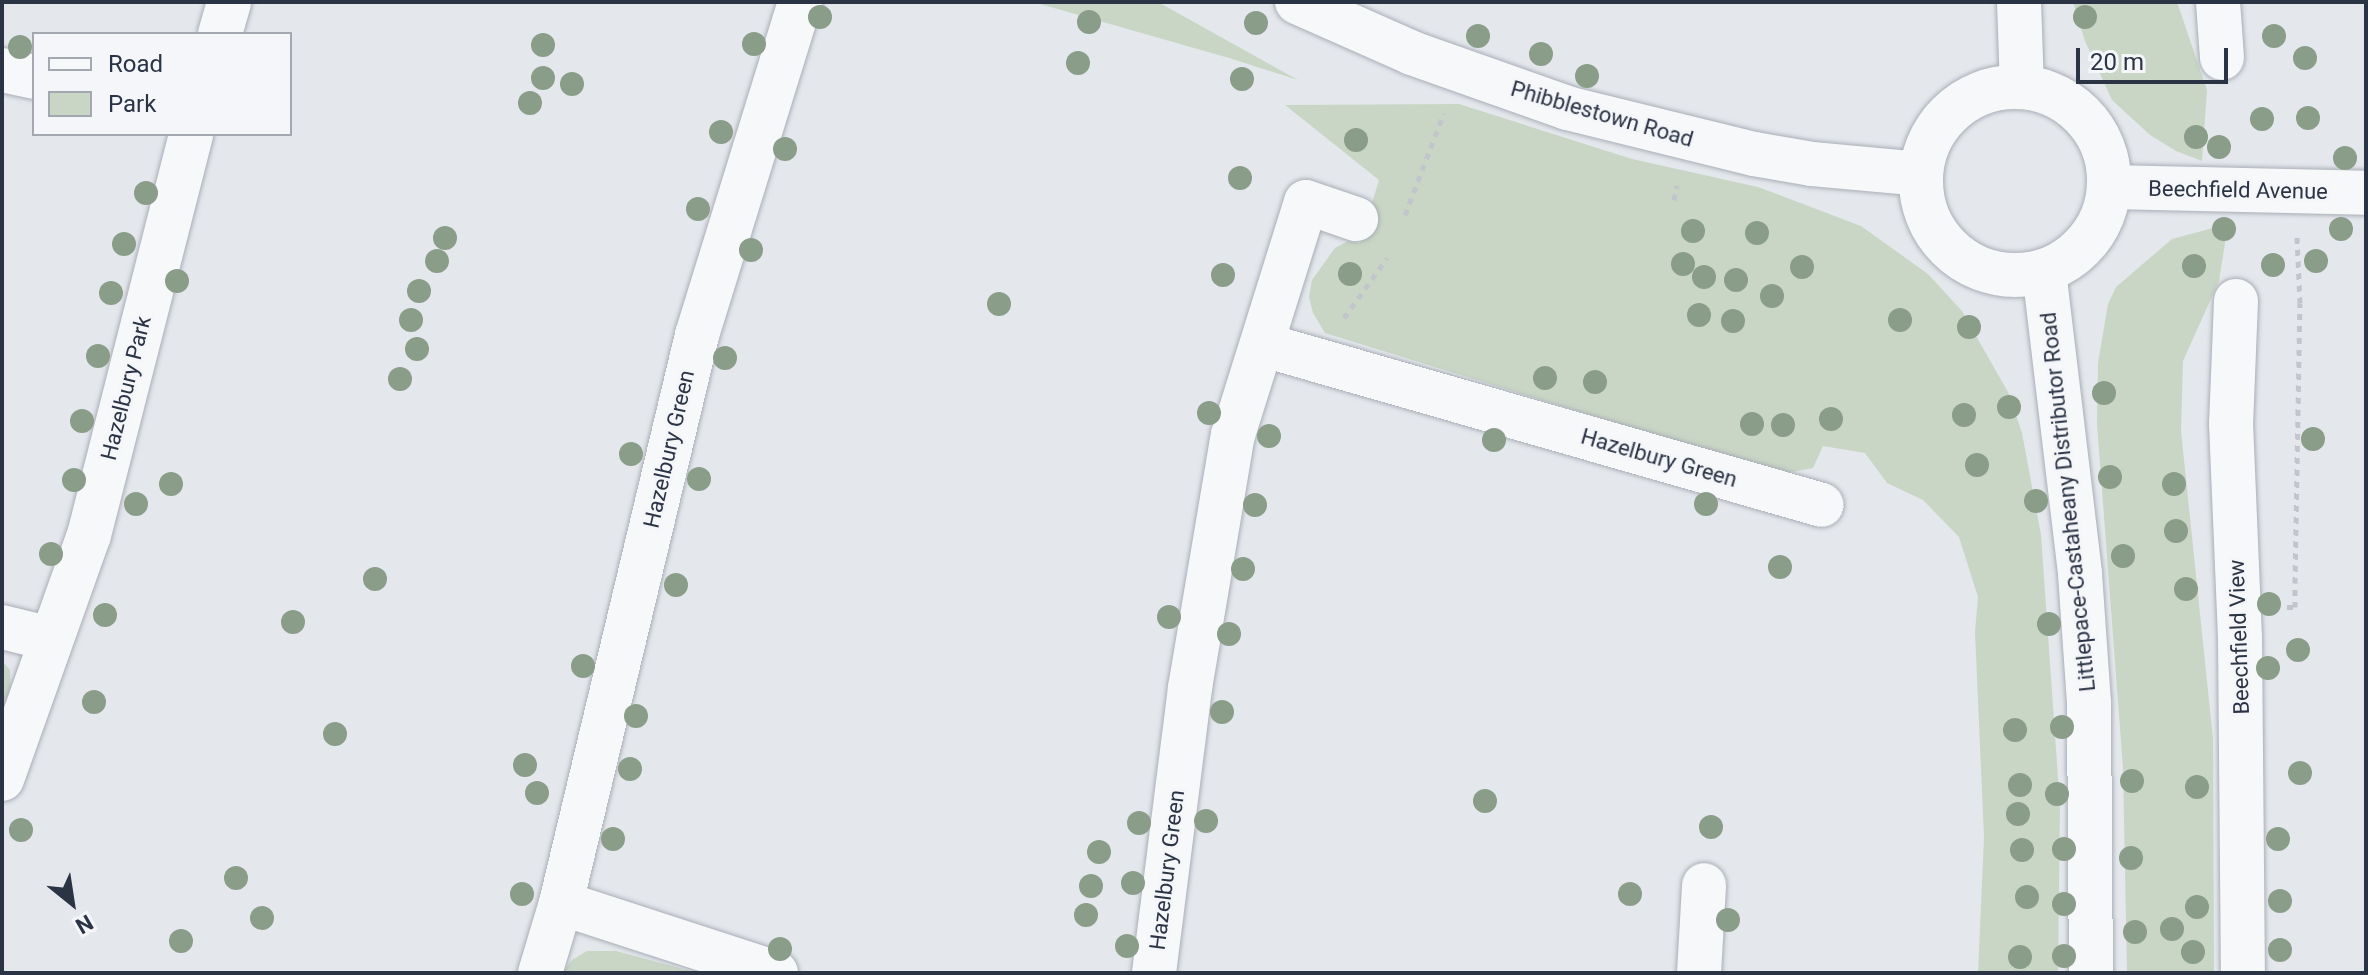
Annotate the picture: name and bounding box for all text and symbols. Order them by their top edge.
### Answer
legend [32,32,292,136]
scale bar [2080,32,2232,82]
text: 20 m [2090,48,2144,76]
text: Road [108,50,163,78]
street label: Phibblestown Road [1508,75,1696,153]
text: Park [108,90,156,118]
street label: Beechfield Avenue [2148,175,2328,205]
street label: Littlepace-Castaheany Distributor Road [2035,311,2101,693]
street label: Hazelbury Park [95,313,157,463]
street label: Hazelbury Green [638,368,700,530]
street label: Hazelbury Green [1578,423,1740,493]
street label: Beechfield View [2223,559,2255,715]
street label: Hazelbury Green [1144,788,1190,952]
north arrow [32,863,112,943]
text: N [71,910,97,939]

